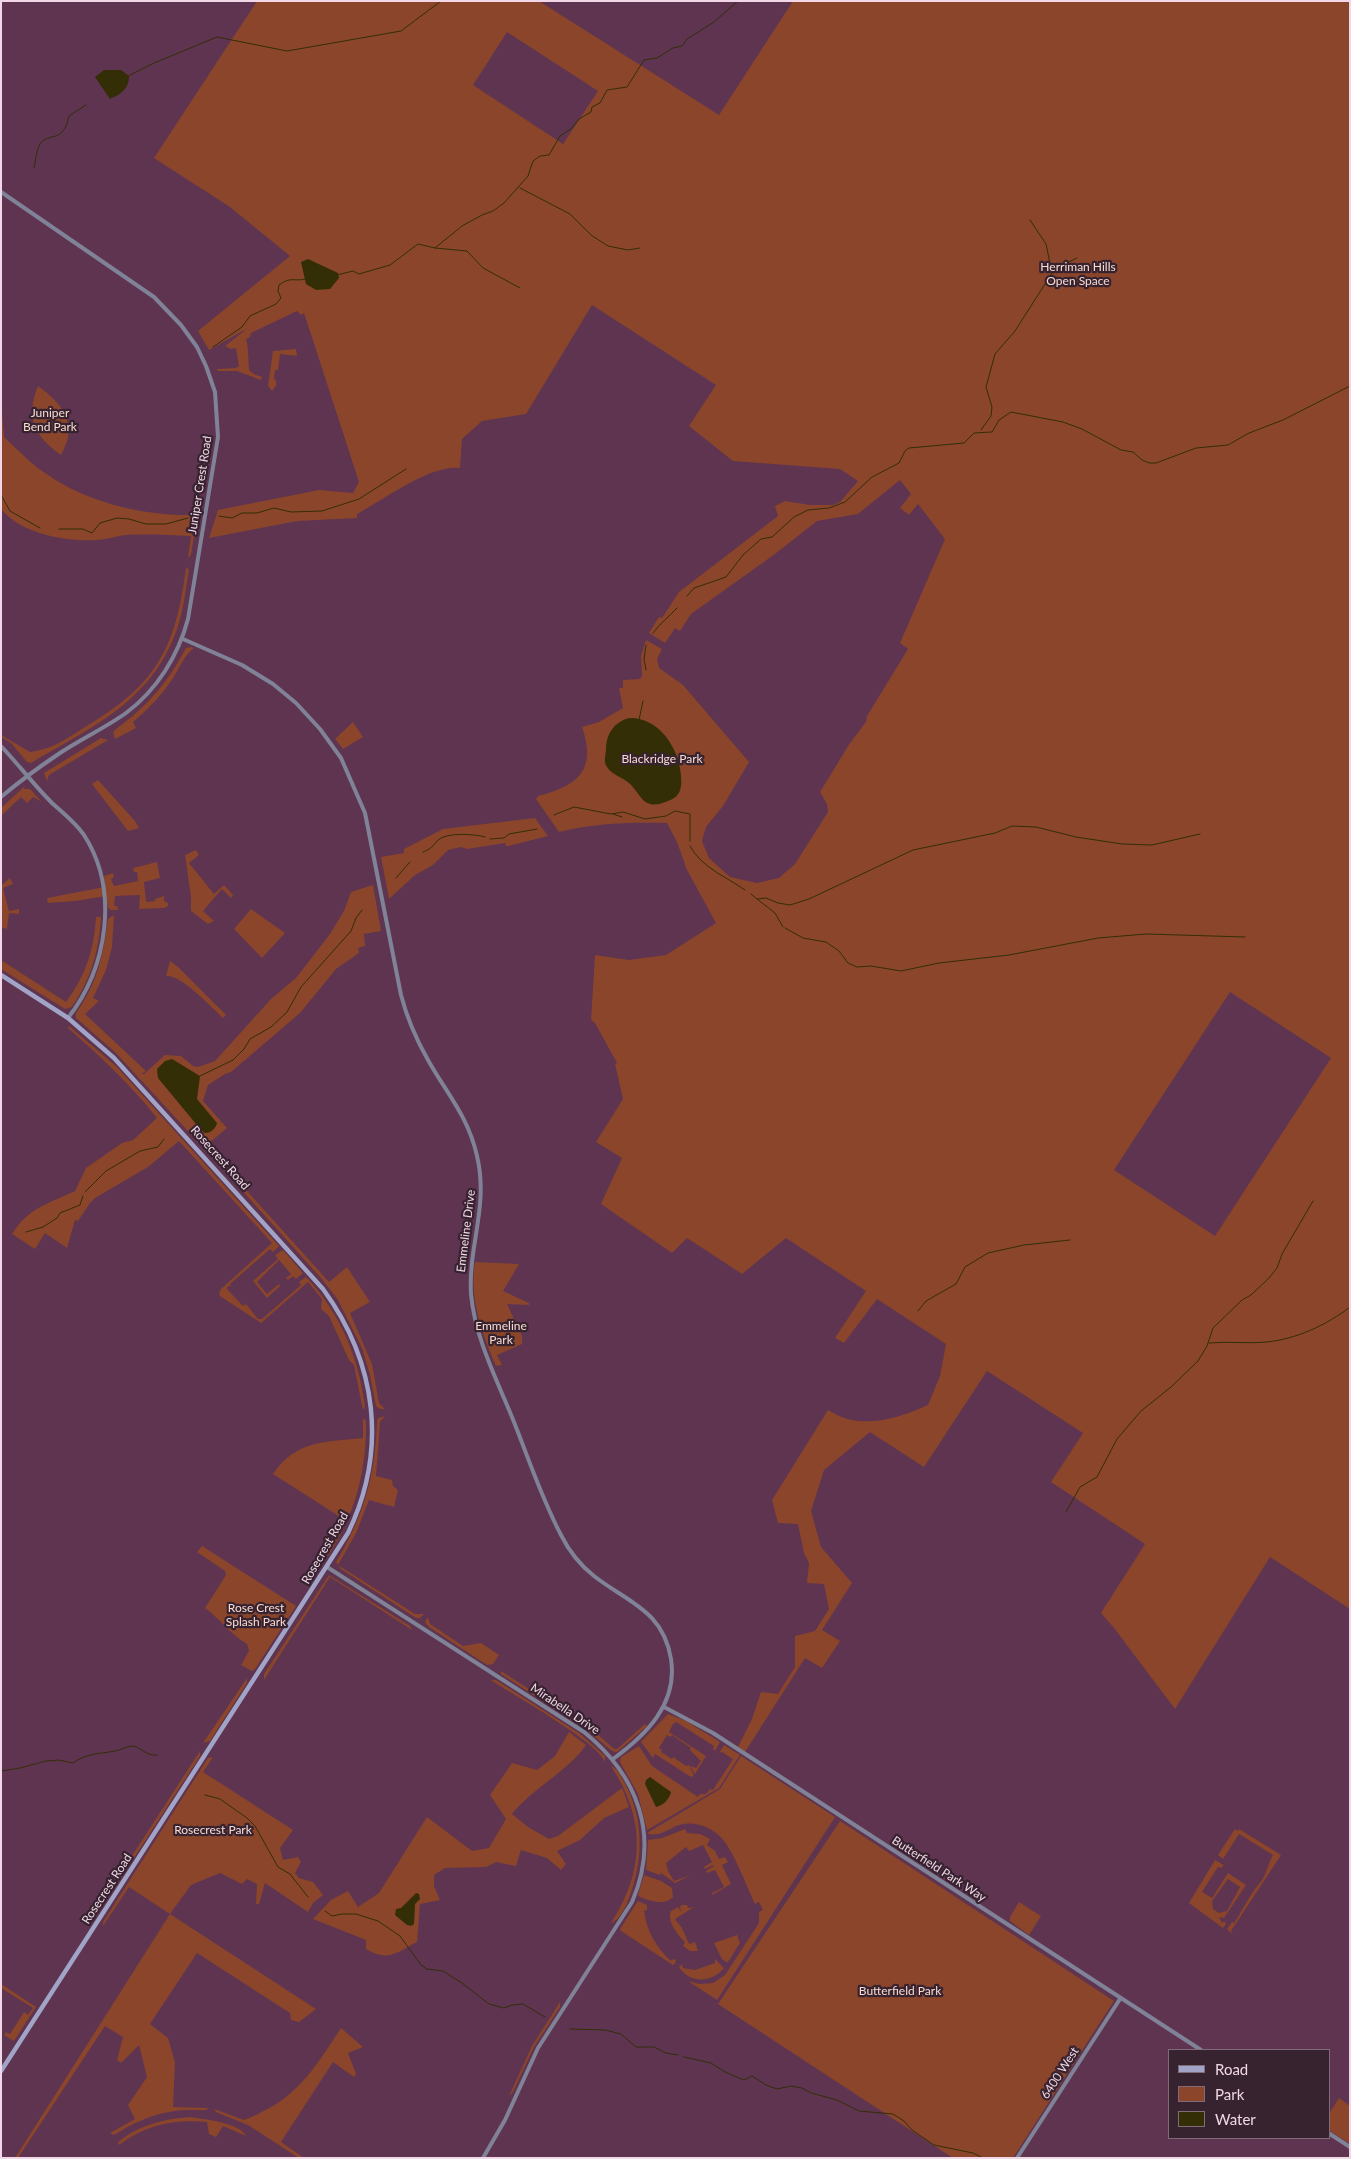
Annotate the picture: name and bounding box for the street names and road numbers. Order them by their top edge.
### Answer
street label: Juniper Crest Road [185,435,215,535]
street label: Rosecrest Road [188,1123,252,1193]
street label: Emmeline Drive [454,1189,478,1273]
street label: Rosecrest Road [299,1509,351,1587]
street label: Mirabella Drive [528,1681,602,1737]
street label: Butterfield Park Way [889,1833,989,1905]
street label: Rosecrest Road [79,1851,135,1927]
street label: 6400 West [1038,2045,1082,2101]

